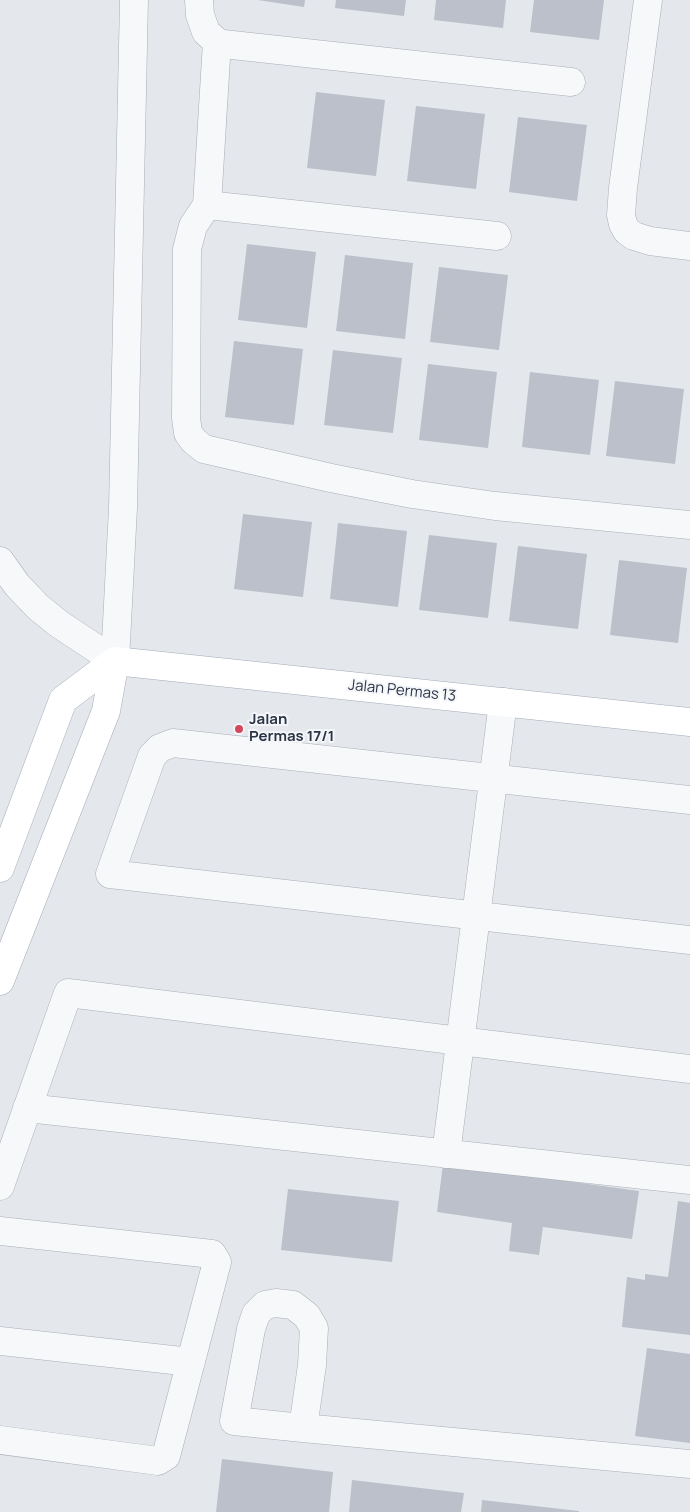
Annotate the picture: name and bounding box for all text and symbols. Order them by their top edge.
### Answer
street label: Jalan Permas 13 [347,676,457,706]
place label: Jalan Permas 17/1 [249,711,334,746]
marker: Jalan Permas 17/1 [233,723,245,735]

